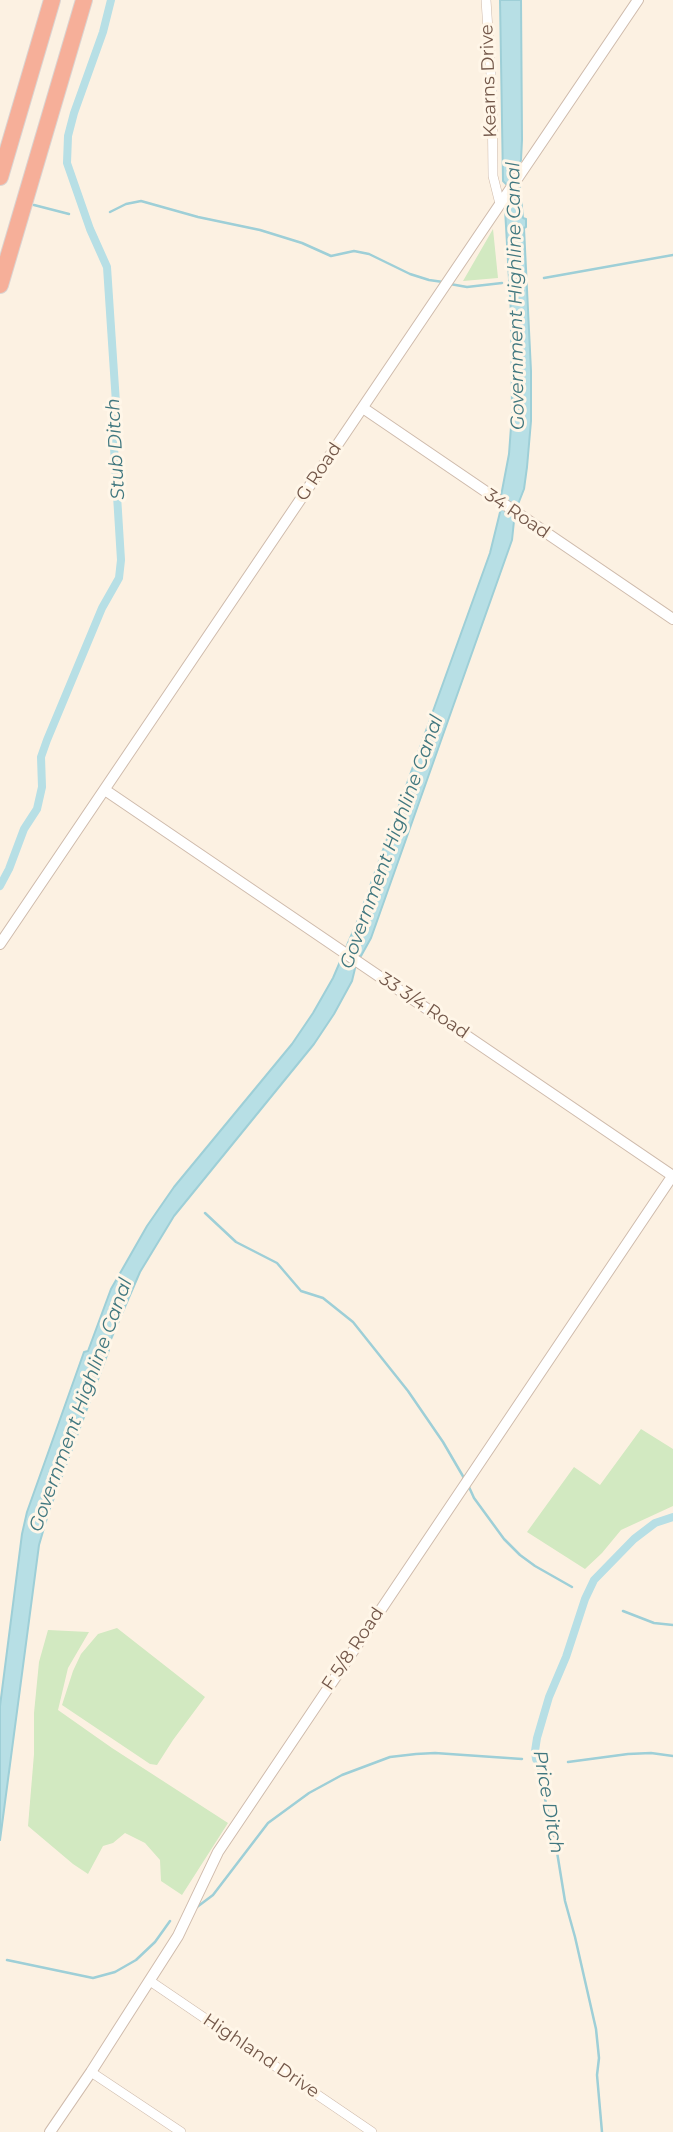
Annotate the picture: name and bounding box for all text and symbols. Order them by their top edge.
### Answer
street label: Kearns Drive [476,24,502,138]
water label: Government Highline Canal [502,162,530,430]
water label: Stub Ditch [102,398,130,500]
street label: G Road [292,439,346,505]
street label: 34 Road [480,484,554,544]
water label: Government Highline Canal [335,712,449,972]
street label: 33 3/4 Road [375,968,473,1044]
water label: Government Highline Canal [24,1275,138,1535]
street label: F 5/8 Road [317,1604,389,1694]
water label: Price Ditch [528,1749,568,1855]
street label: Highland Drive [199,2009,323,2103]

